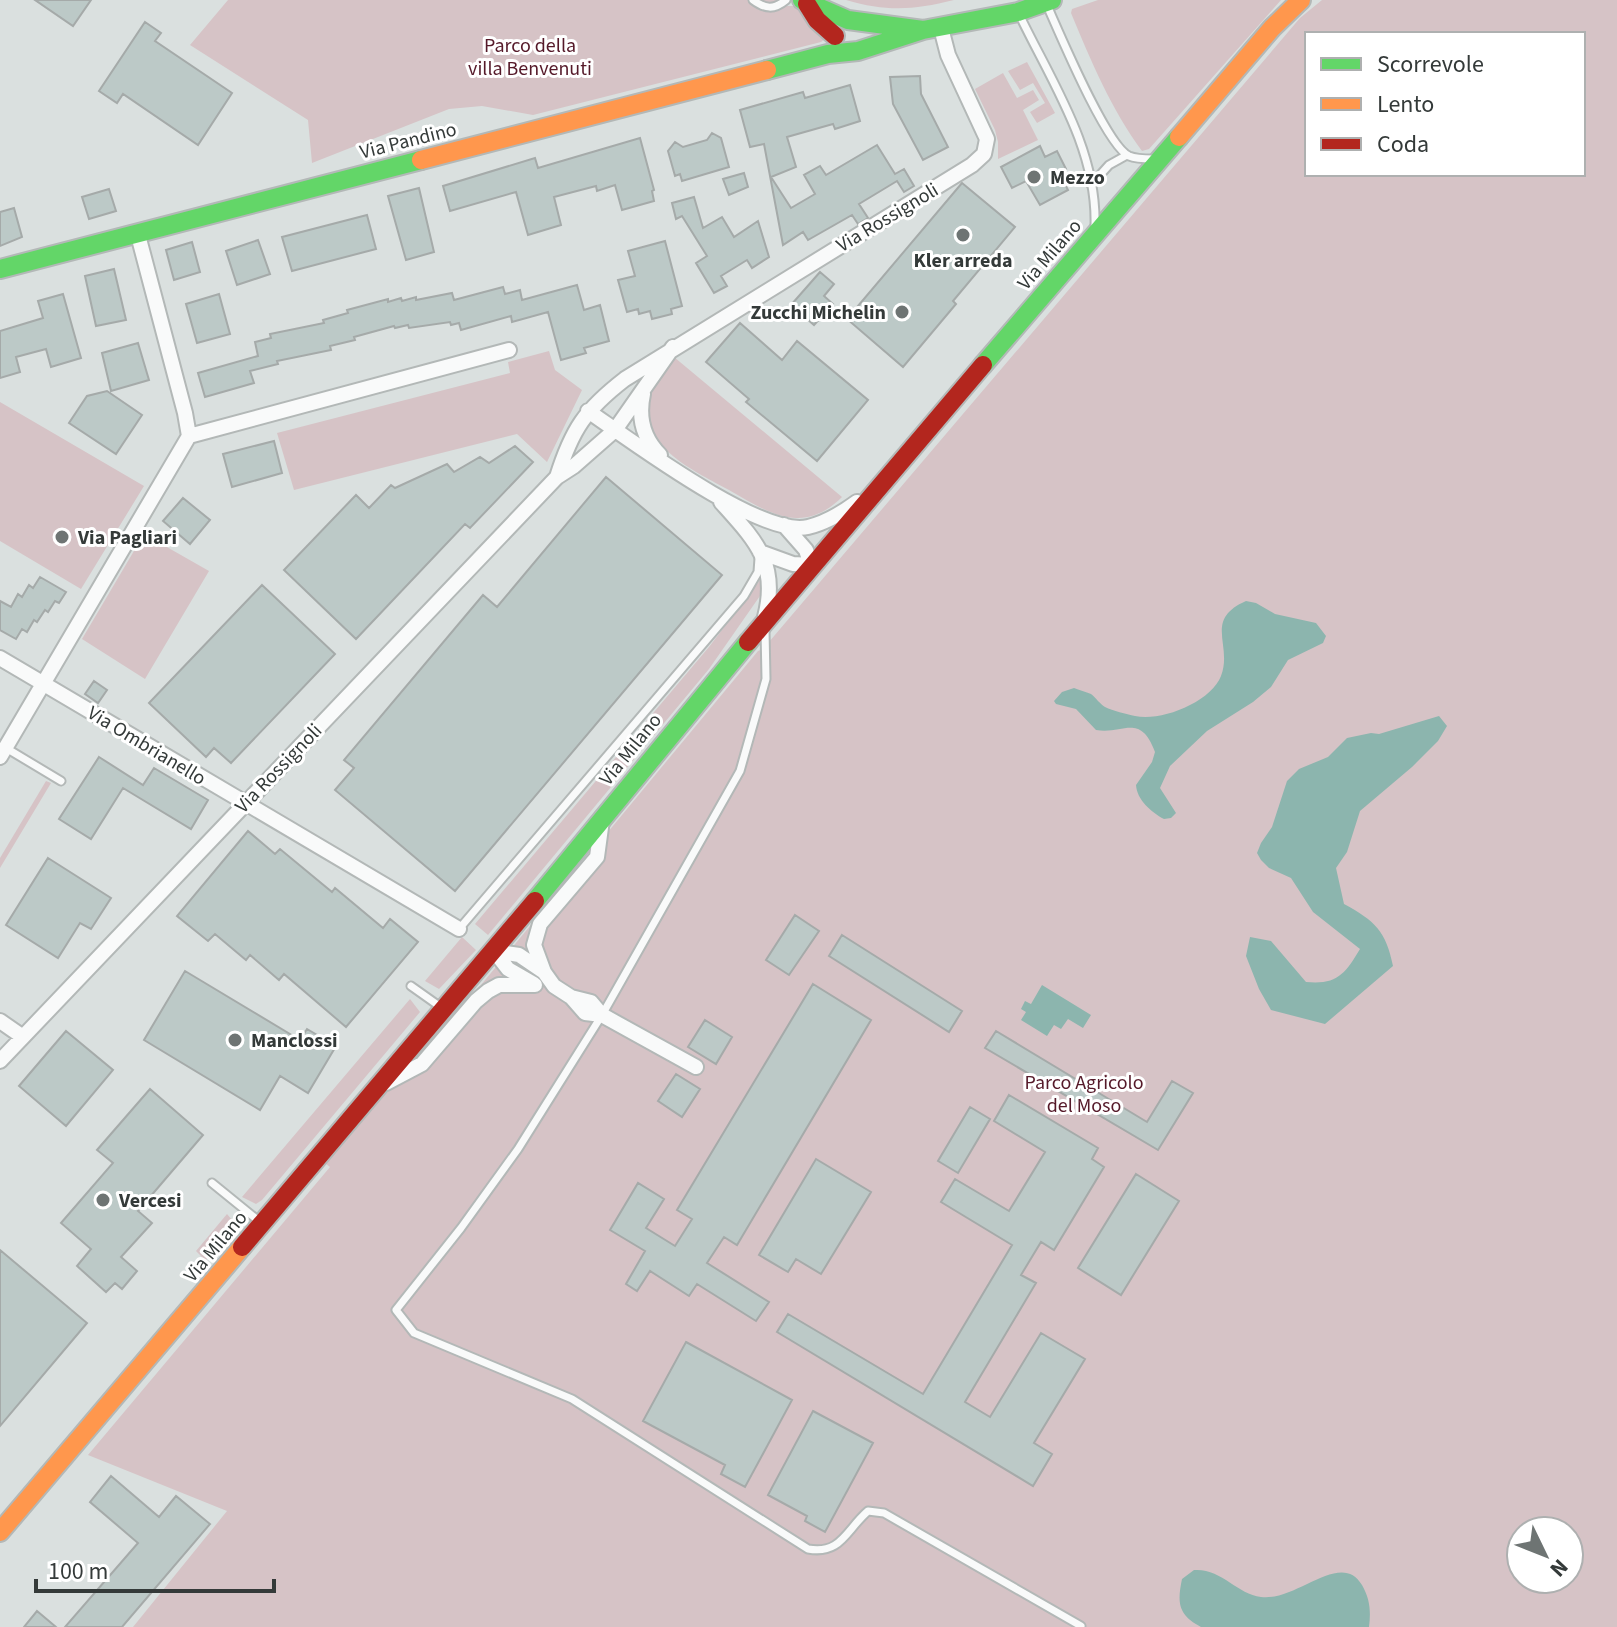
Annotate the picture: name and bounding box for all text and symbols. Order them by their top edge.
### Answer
park label: Parco della villa Benvenuti [468,32,592,83]
legend [1305,32,1585,176]
text: Scorrevole [1377,47,1484,82]
text: Lento [1377,87,1434,122]
street label: Via Pandino [357,115,459,166]
text: Coda [1377,127,1429,162]
place label: Mezzo [1050,164,1105,192]
marker: Mezzo [1025,168,1043,186]
street label: Via Rossignoli [831,176,944,259]
street label: Via Milano [1011,213,1088,296]
marker: Kler arreda [954,226,972,244]
place label: Kler arreda [914,247,1012,275]
place label: Zucchi Michelin [750,299,886,327]
marker: Zucchi Michelin [893,303,911,321]
place label: Via Pagliari [77,524,177,552]
marker: Via Pagliari [53,528,71,546]
street label: Via Ombrianello [82,699,211,792]
street label: Via Milano [593,708,669,792]
street label: Via Rossignoli [229,718,329,820]
place label: Manclossi [251,1027,338,1055]
marker: Manclossi [226,1031,244,1049]
park label: Parco Agricolo del Moso [1024,1069,1144,1120]
place label: Vercesi [118,1187,181,1215]
marker: Vercesi [94,1191,112,1209]
street label: Via Milano [177,1205,254,1288]
north arrow [1505,1515,1585,1595]
scale bar [36,1543,274,1593]
text: N [1542,1552,1576,1584]
text: 100 m [48,1554,108,1589]

